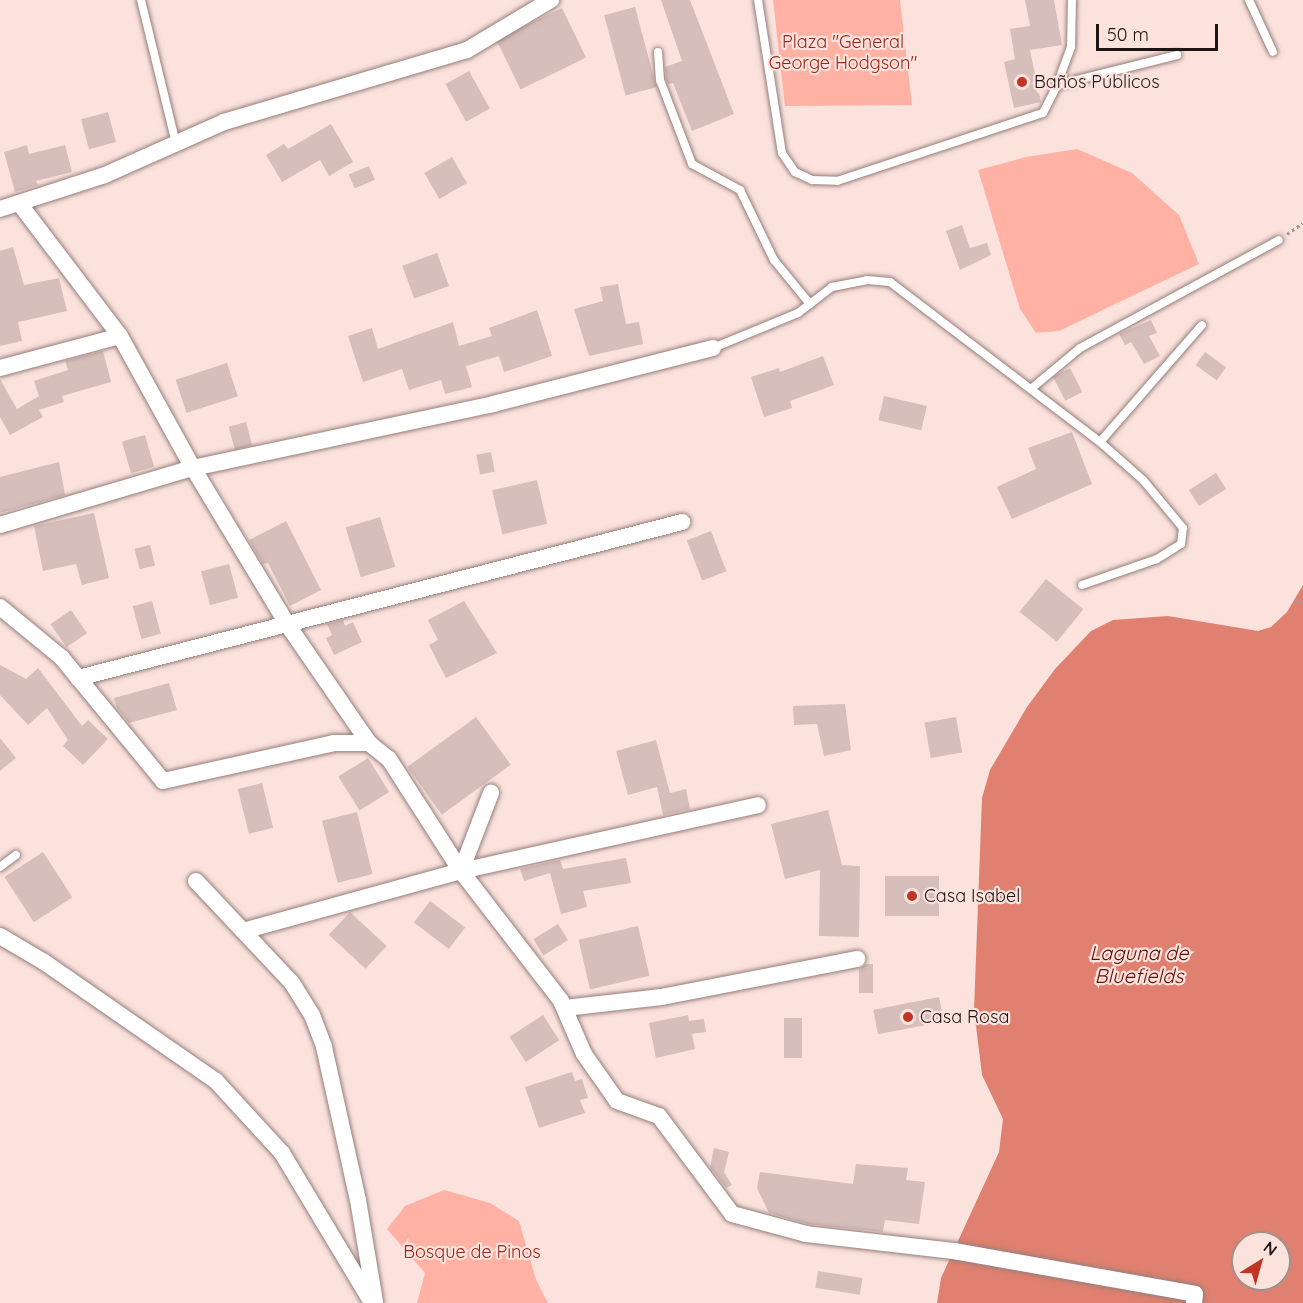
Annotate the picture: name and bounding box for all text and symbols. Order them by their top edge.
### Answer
scale bar [1099,12,1220,50]
text: 50 m [1107,23,1149,46]
park label: Plaza "General George Hodgson" [769,32,917,74]
place label: Baños Públicos [1034,71,1160,93]
marker: Baños Públicos [1015,75,1029,89]
place label: Casa Isabel [924,885,1020,907]
marker: Casa Isabel [905,889,919,903]
water label: Laguna de Bluefields [1089,940,1189,987]
place label: Casa Rosa [920,1006,1009,1028]
marker: Casa Rosa [901,1010,915,1024]
north arrow [1231,1231,1291,1291]
text: N [1260,1237,1281,1260]
park label: Bosque de Pinos [403,1241,541,1263]

